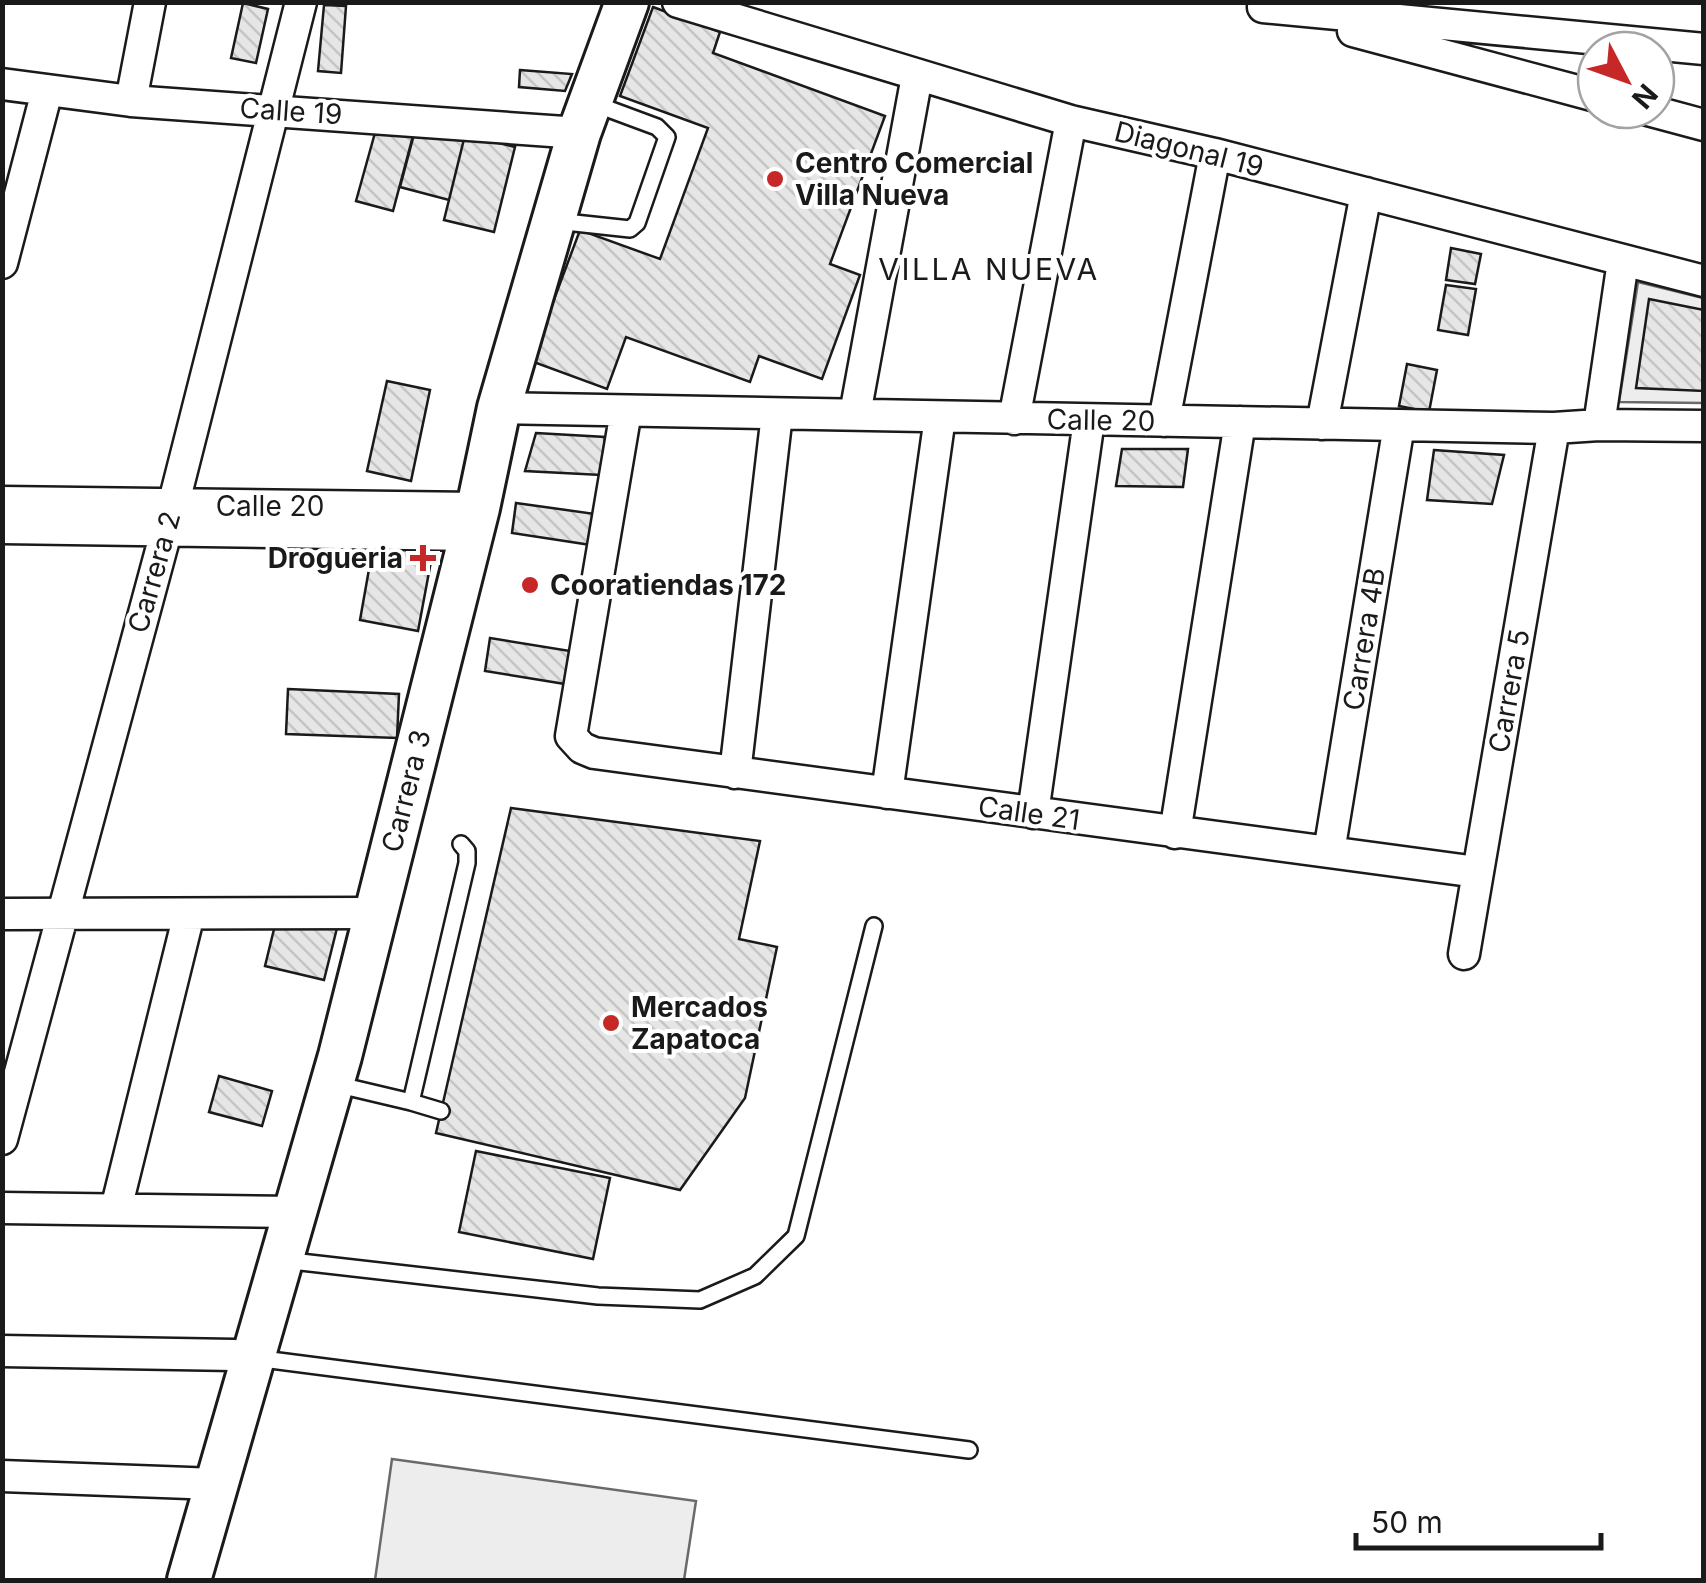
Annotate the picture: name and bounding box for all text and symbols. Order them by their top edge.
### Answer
north arrow [1576,30,1676,130]
text: N [1625,77,1665,116]
street label: Calle 19 [239,90,343,132]
street label: Diagonal 19 [1111,114,1267,184]
place label: Centro Comercial Villa Nueva [795,146,1033,212]
marker: Centro Comercial Villa Nueva [764,168,786,190]
district label: VILLA NUEVA [878,251,1100,287]
street label: Calle 20 [1046,402,1156,438]
street label: Calle 20 [216,489,324,523]
street label: Carrera 2 [120,507,188,637]
place label: Drogueria [268,541,403,575]
marker: Drogueria [412,547,434,569]
street label: Carrera 4B [1336,565,1392,713]
place label: Cooratiendas 172 [550,568,787,602]
marker: Cooratiendas 172 [519,574,541,596]
street label: Carrera 5 [1481,627,1537,755]
street label: Carrera 3 [374,726,438,856]
street label: Calle 21 [976,789,1082,837]
place label: Mercados Zapatoca [631,990,768,1056]
marker: Mercados Zapatoca [600,1012,622,1034]
scale bar [1356,1488,1601,1550]
text: 50 m [1371,1504,1443,1540]

